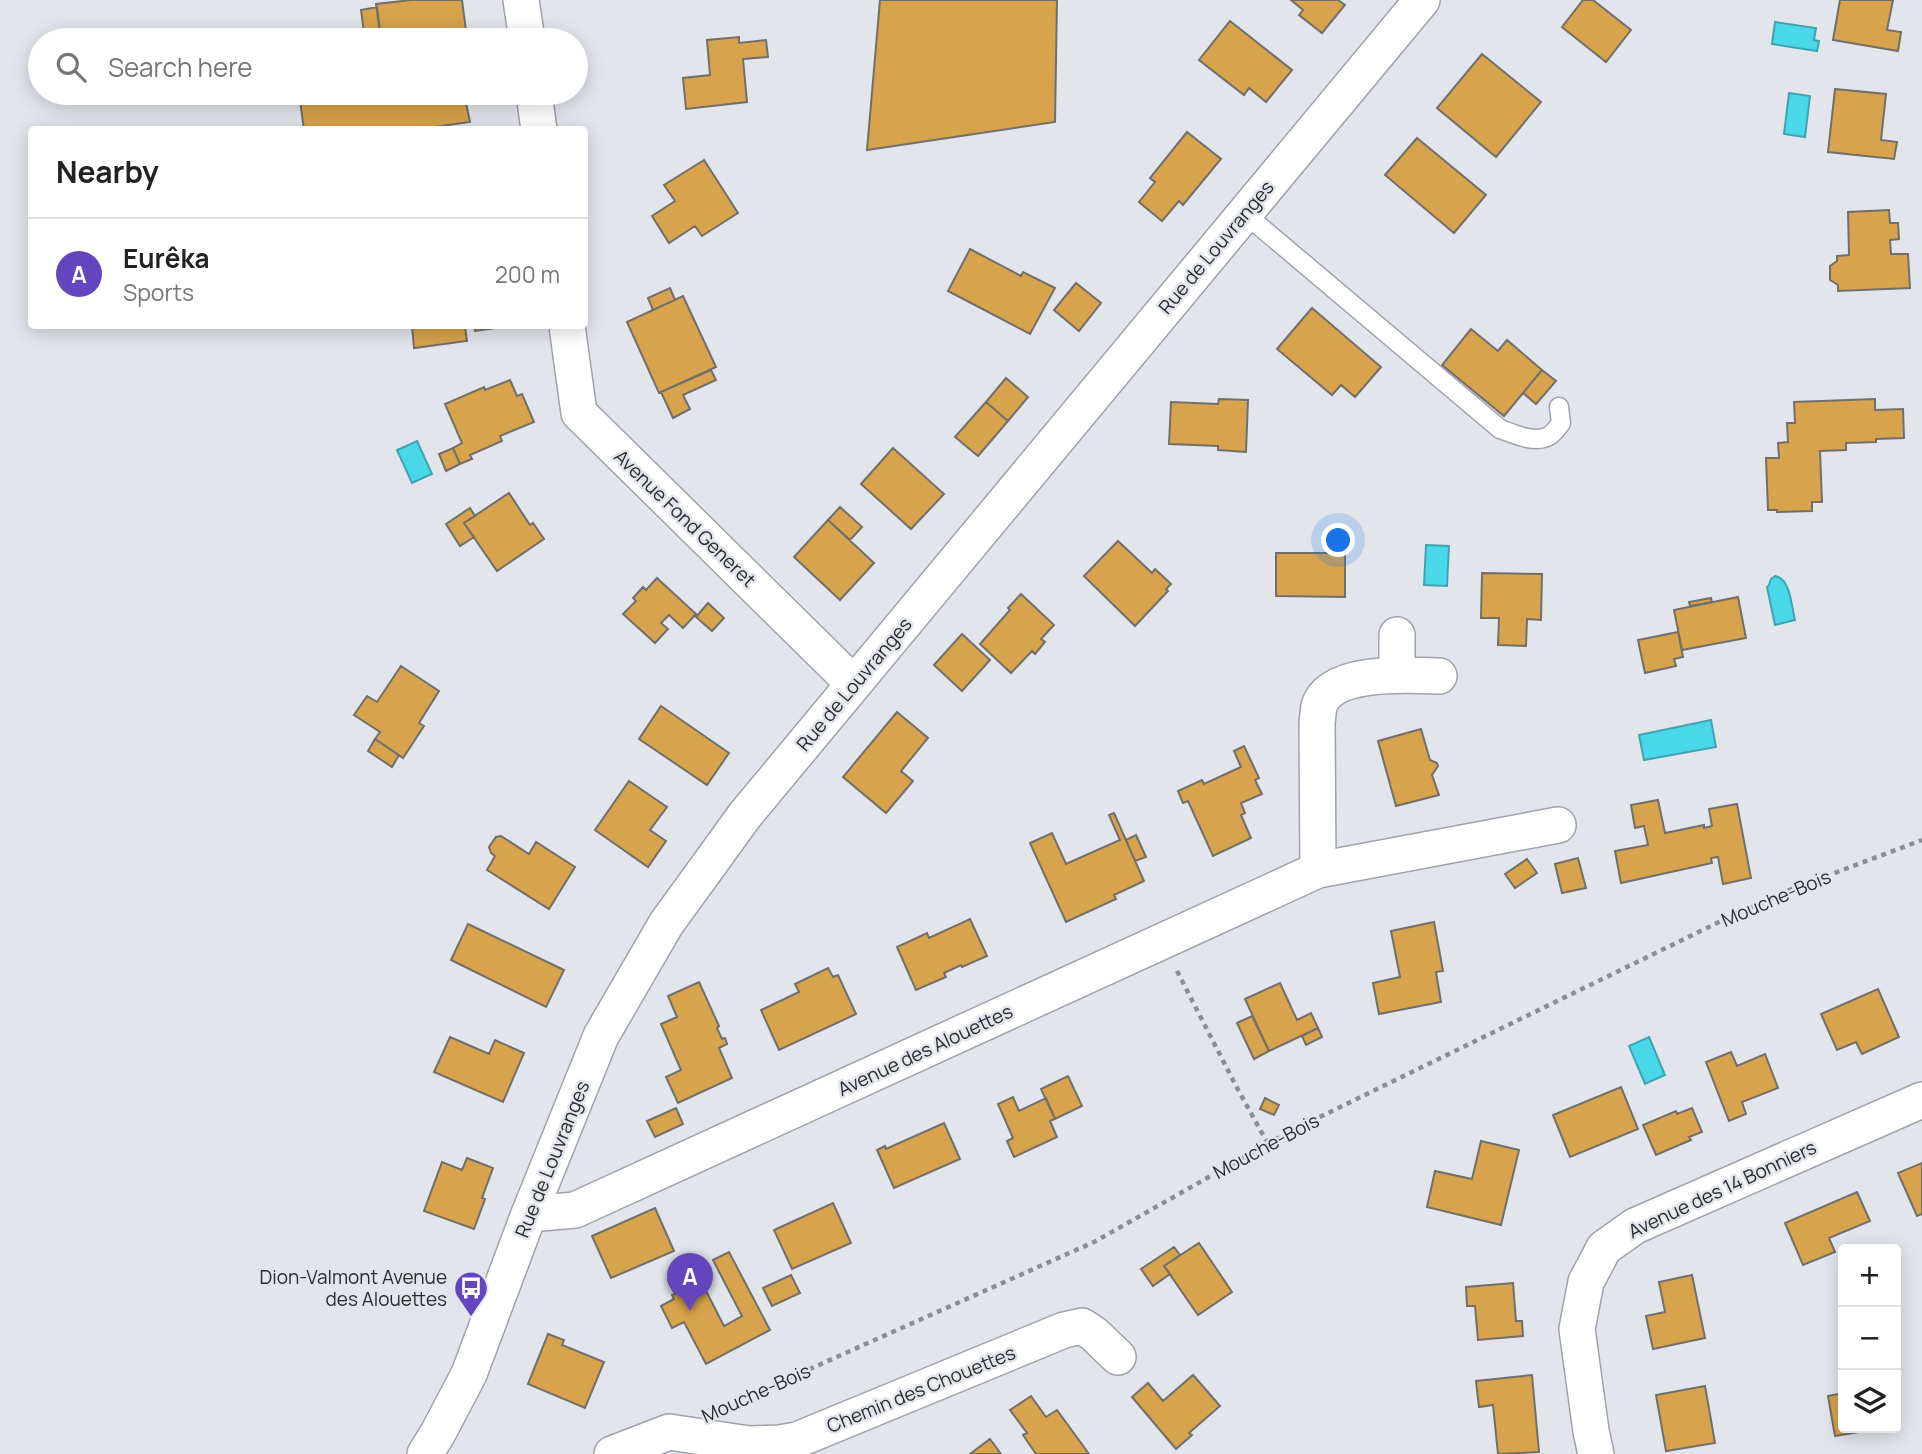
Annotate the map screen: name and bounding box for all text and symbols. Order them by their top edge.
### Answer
search box [28,28,588,105]
icon: search [52,48,90,86]
text: Search here [108,49,253,85]
text: Nearby [56,151,159,192]
street label: Rue de Louvranges [1152,175,1280,319]
text: Eurêka [123,240,209,276]
text: A [71,258,87,290]
text: 200 m [495,258,560,290]
text: Sports [123,276,194,308]
street label: Avenue Fond Generet [609,443,761,593]
your location [1321,523,1355,557]
street label: Rue de Louvranges [790,612,918,756]
street label: Mouche-Bois [1717,863,1835,933]
street label: Avenue des Alouettes [833,998,1017,1102]
street label: Rue de Louvranges [509,1077,595,1241]
street label: Mouche-Bois [1208,1107,1324,1185]
street label: Avenue des 14 Bonniers [1624,1134,1820,1244]
map controls [1838,1244,1901,1433]
button: + [1838,1244,1901,1307]
pin: A [667,1253,713,1311]
place label: Dion-Valmont Avenue des Alouettes [260,1264,447,1312]
bus stop icon: Dion-Valmont Avenue des Alouettes [452,1269,490,1318]
button: − [1838,1307,1901,1370]
street label: Chemin des Chouettes [823,1339,1019,1439]
street label: Mouche-Bois [697,1357,815,1429]
button: layers [1838,1370,1901,1433]

